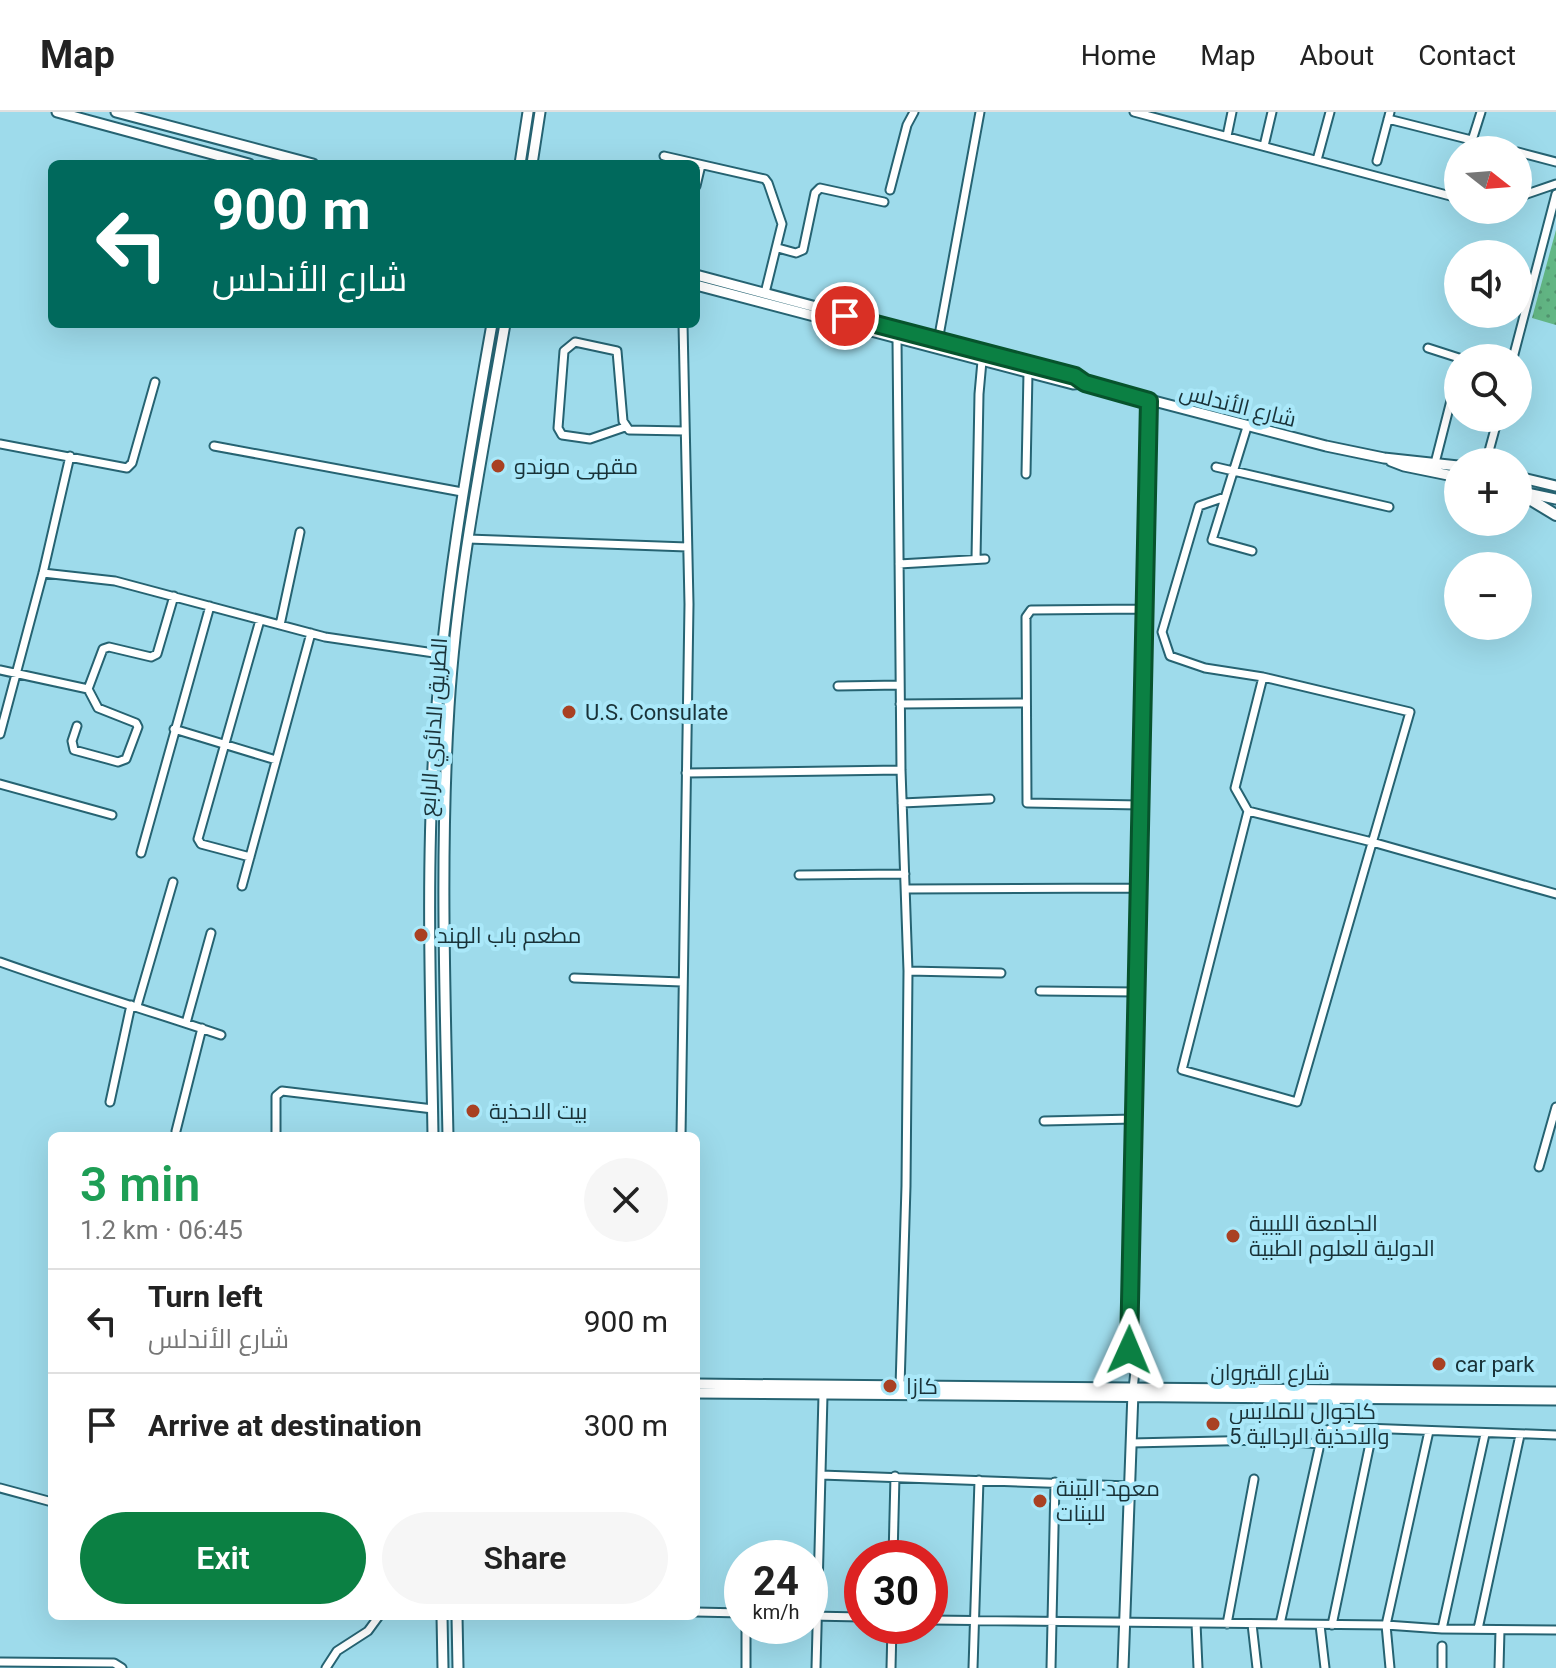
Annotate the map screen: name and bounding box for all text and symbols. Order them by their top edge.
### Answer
text: Map [40,33,115,77]
text: Home [1081,39,1156,72]
text: Map [1200,39,1256,72]
text: About [1300,39,1374,72]
text: Contact [1418,39,1516,72]
north arrow [1444,136,1532,224]
map controls [1444,136,1532,640]
text: 900 m [212,177,371,243]
icon: left [80,192,184,296]
button: sound [1444,240,1532,328]
text: شارع الأندلس [212,258,407,300]
pin [811,282,879,350]
icon: arrive [823,294,867,338]
button: search [1444,344,1532,432]
street label: شارع الأندلس [1176,379,1299,434]
button: + [1444,448,1532,536]
place label: مقهى موندو [514,454,638,480]
marker: مقهى موندو [489,457,507,475]
button: − [1444,552,1532,640]
street label: الطريق الدائري الرابع [415,637,456,818]
place label: U.S. Consulate [585,700,728,725]
marker: U.S. Consulate [560,703,578,721]
place label: مطعم باب الهند [437,923,581,951]
marker: مطعم باب الهند [412,926,430,944]
place label: بيت الاحذية [489,1099,587,1124]
marker: بيت الاحذية [464,1102,482,1120]
text: 3 min [80,1156,200,1213]
button: close [584,1158,668,1242]
place label: الجامعة الليبية الدولية للعلوم الطبية [1249,1211,1435,1264]
text: 1.2 km · 06:45 [80,1215,243,1245]
marker: الجامعة الليبية الدولية للعلوم الطبية [1224,1227,1242,1245]
text: Turn left [148,1279,263,1314]
icon: left [80,1299,124,1343]
text: 900 m [584,1304,668,1339]
position arrow [1087,1308,1171,1392]
text: شارع الأندلس [148,1324,289,1354]
place label: car park [1455,1352,1535,1377]
marker: car park [1430,1355,1448,1373]
street label: شارع القيروان [1210,1360,1330,1387]
place label: كازا [906,1374,938,1399]
marker: كازا [881,1377,899,1395]
place label: كاجوال للملابس والاحذية الرجالية 5 [1229,1399,1389,1449]
icon: arrive [80,1403,124,1447]
text: Arrive at destination [148,1408,422,1443]
text: 300 m [584,1408,668,1443]
marker: كاجوال للملابس والاحذية الرجالية 5 [1204,1415,1222,1433]
place label: معهد البينة للبنات [1056,1476,1160,1526]
marker: معهد البينة للبنات [1031,1492,1049,1510]
button: Exit [80,1512,366,1604]
button: Share [382,1512,668,1604]
speed limit sign: 30 [844,1540,948,1644]
text: 24 [753,1558,799,1605]
text: km/h [753,1600,799,1624]

